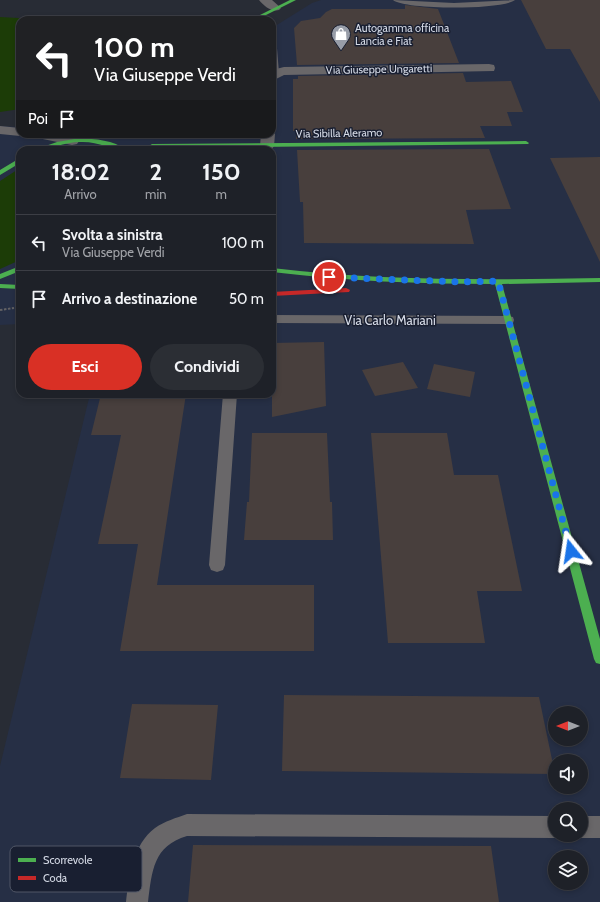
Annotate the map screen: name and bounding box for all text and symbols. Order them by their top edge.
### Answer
place label: Autogamma officina Lancia e Fiat [355,21,450,48]
shop icon: Autogamma officina Lancia e Fiat [330,23,352,51]
text: 100 m [94,30,175,64]
icon: left [28,32,80,84]
street label: Via Giuseppe Ungaretti [326,61,432,77]
text: Via Giuseppe Verdi [94,64,236,86]
icon: arrive [56,108,78,130]
text: Poi [28,110,48,128]
street label: Via Sibilla Aleramo [296,125,382,141]
text: 18:02 [51,157,110,186]
text: 2 [149,157,162,186]
text: 150 [202,157,241,186]
text: Arrivo [64,186,97,202]
text: min [145,186,167,202]
text: m [216,186,227,202]
text: Svolta a sinistra [62,226,163,244]
icon: left [28,232,50,254]
text: 100 m [222,234,264,252]
text: Via Giuseppe Verdi [62,244,164,260]
pin [312,260,346,294]
icon: arrive [318,266,340,288]
icon: arrive [28,288,50,310]
text: Arrivo a destinazione [62,290,197,308]
text: 50 m [229,290,264,308]
street label: Via Carlo Mariani [344,312,436,328]
button: Esci [28,344,142,390]
button: Condividi [150,344,264,390]
position arrow [550,530,592,572]
north arrow [548,706,588,746]
map controls [548,706,588,890]
button: sound [548,754,588,794]
button: search [548,802,588,842]
legend [10,846,142,892]
button: layers [548,850,588,890]
text: Scorrevole [43,853,93,867]
text: Coda [43,871,68,885]

